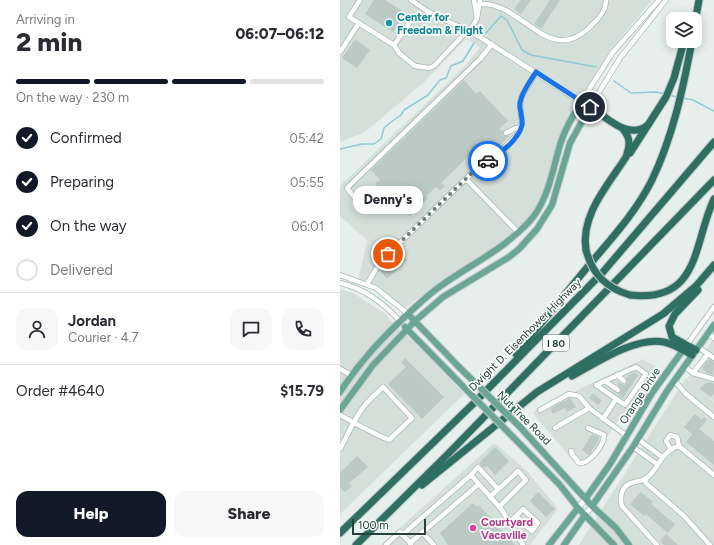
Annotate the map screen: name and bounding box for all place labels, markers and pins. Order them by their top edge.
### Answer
place label: Center for Freedom & Flight [397,11,484,37]
marker: Center for Freedom & Flight [384,18,394,28]
pin [573,90,607,124]
callout: Denny's [353,186,423,214]
pin [371,237,405,271]
place label: Courtyard Vacaville [481,516,533,542]
marker: Courtyard Vacaville [468,523,478,533]

